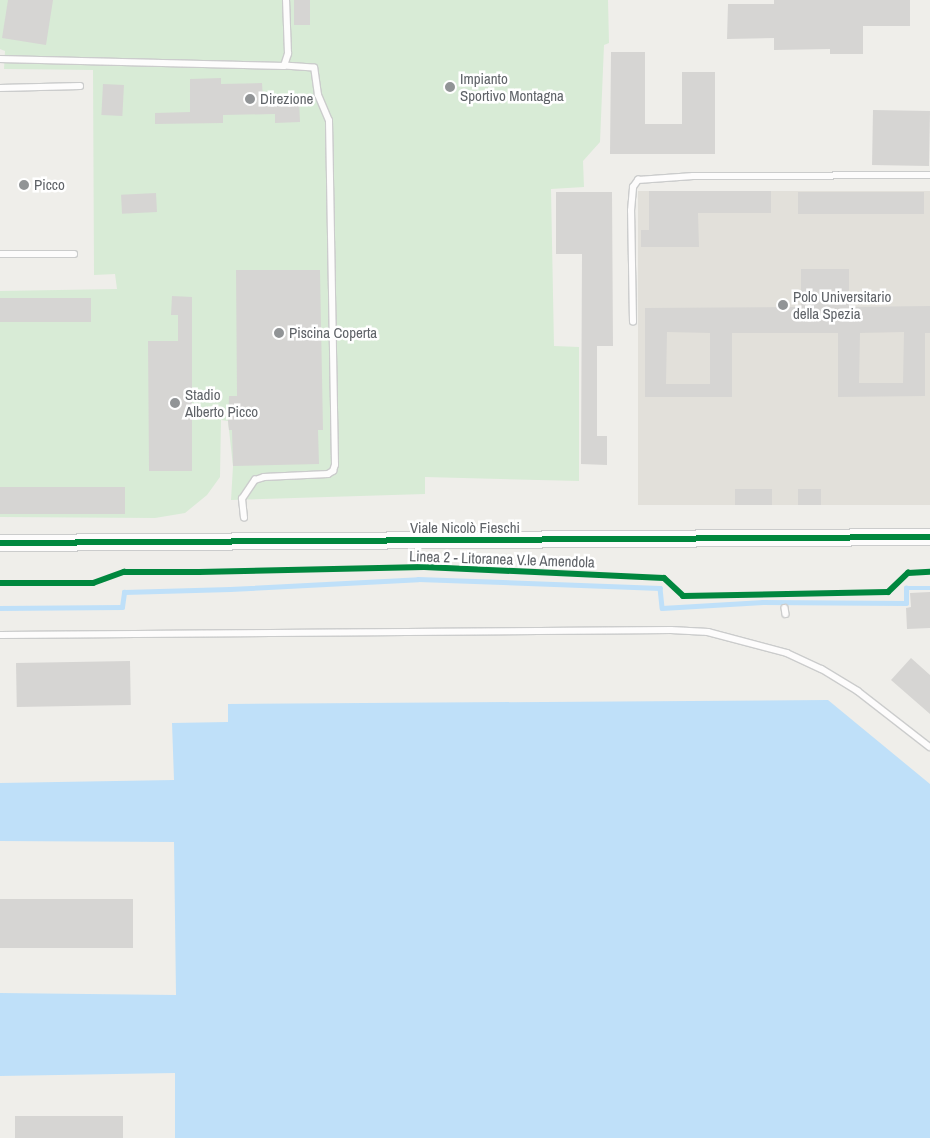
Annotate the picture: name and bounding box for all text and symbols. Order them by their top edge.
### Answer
place label: Impianto Sportivo Montagna [460,69,564,104]
marker: Impianto Sportivo Montagna [444,81,456,93]
place label: Direzione [260,90,313,108]
marker: Direzione [244,93,256,105]
place label: Picco [34,176,65,194]
marker: Picco [18,179,30,191]
place label: Polo Universitario della Spezia [793,287,891,322]
marker: Polo Universitario della Spezia [777,299,789,311]
place label: Piscina Coperta [289,324,377,342]
marker: Piscina Coperta [273,327,285,339]
place label: Stadio Alberto Picco [185,385,258,420]
marker: Stadio Alberto Picco [169,397,181,409]
street label: Viale Nicolò Fieschi [410,519,520,537]
street label: Linea 2 - Litoranea V.le Amendola [409,547,595,571]

